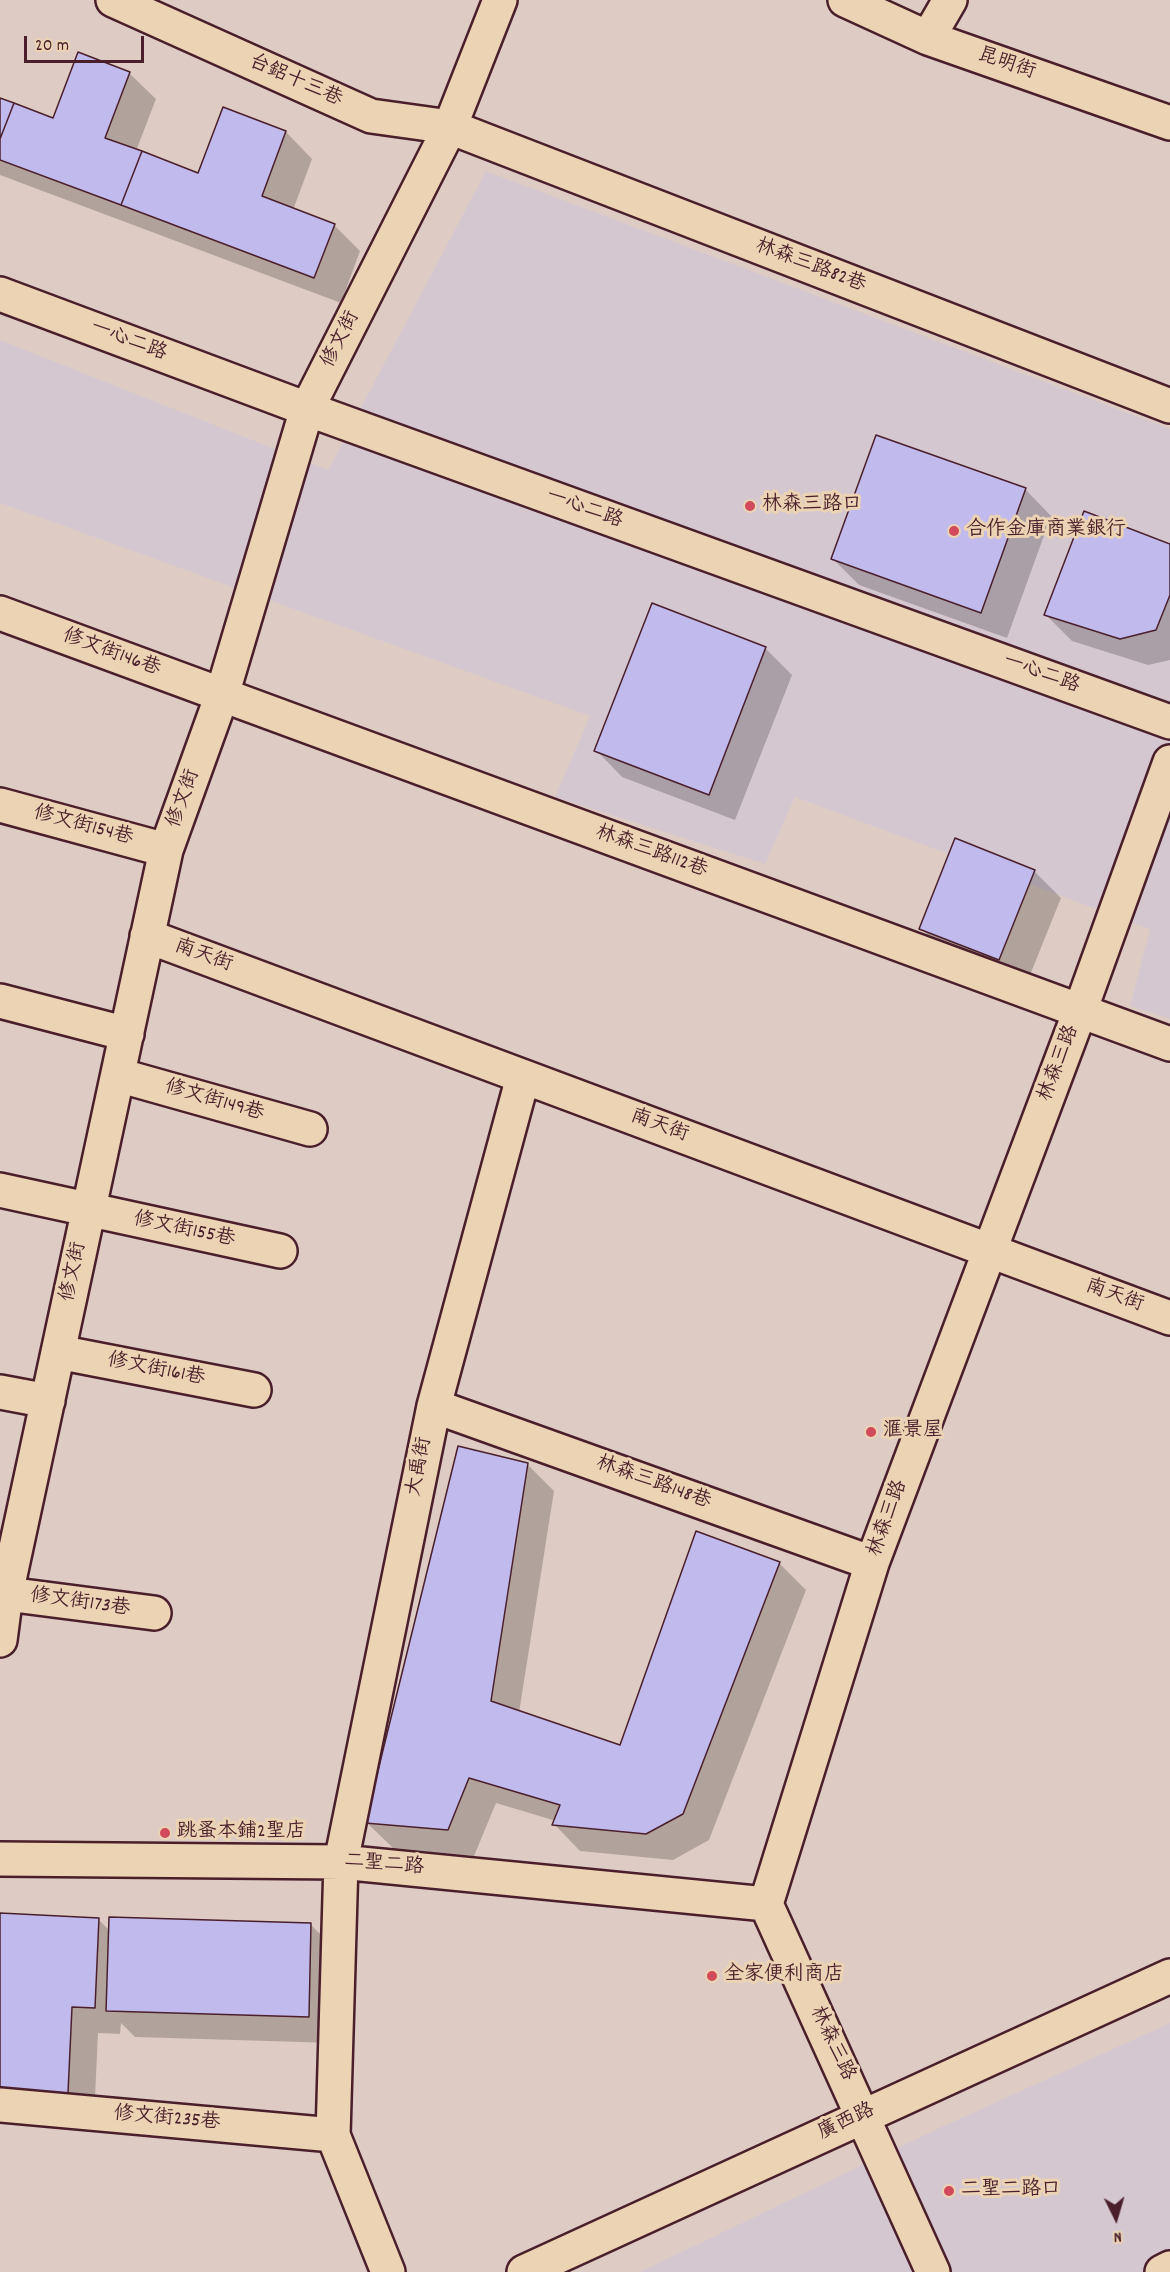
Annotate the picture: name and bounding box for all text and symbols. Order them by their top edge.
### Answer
scale bar [27,24,147,62]
text: 20 m [35,34,69,59]
street label: 昆明街 [974,44,1038,86]
street label: 台鋁十三巷 [244,51,346,113]
street label: 林森三路82巷 [751,235,869,299]
street label: 修文街 [318,308,366,372]
street label: 一心二路 [86,316,170,368]
street label: 一心二路 [542,485,626,535]
place label: 林森三路口 [762,494,862,518]
marker: 林森三路口 [743,499,757,513]
place label: 合作金庫商業銀行 [966,519,1126,543]
marker: 合作金庫商業銀行 [947,524,961,538]
street label: 修文街146巷 [59,625,163,683]
street label: 一心二路 [999,650,1083,700]
street label: 修文街 [163,767,207,831]
street label: 修文街154巷 [31,802,135,852]
street label: 林森三路112巷 [592,822,710,884]
street label: 南天街 [171,935,235,979]
street label: 林森三路 [1034,1022,1086,1106]
street label: 修文街149巷 [162,1076,266,1128]
street label: 南天街 [627,1105,691,1149]
street label: 修文街155巷 [131,1209,237,1253]
street label: 修文街 [57,1240,93,1304]
street label: 南天街 [1082,1275,1146,1319]
street label: 修文街161巷 [105,1350,207,1392]
place label: 滙景屋 [883,1420,943,1444]
marker: 滙景屋 [864,1425,878,1439]
street label: 大禹街 [403,1435,439,1499]
street label: 林森三路148巷 [592,1452,714,1516]
street label: 林森三路 [864,1477,914,1561]
street label: 修文街173巷 [28,1585,132,1623]
place label: 跳蚤本鋪2聖店 [177,1821,306,1845]
marker: 跳蚤本鋪2聖店 [158,1826,172,1840]
street label: 二聖二路 [343,1851,425,1881]
place label: 全家便利商店 [724,1964,844,1988]
marker: 全家便利商店 [705,1969,719,1983]
street label: 林森三路 [803,2003,859,2085]
street label: 廣西路 [815,2099,879,2147]
street label: 修文街235巷 [113,2103,221,2137]
place label: 二聖二路口 [961,2179,1061,2203]
marker: 二聖二路口 [942,2184,956,2198]
north arrow [1086,2188,1146,2248]
text: N [1113,2225,1123,2248]

